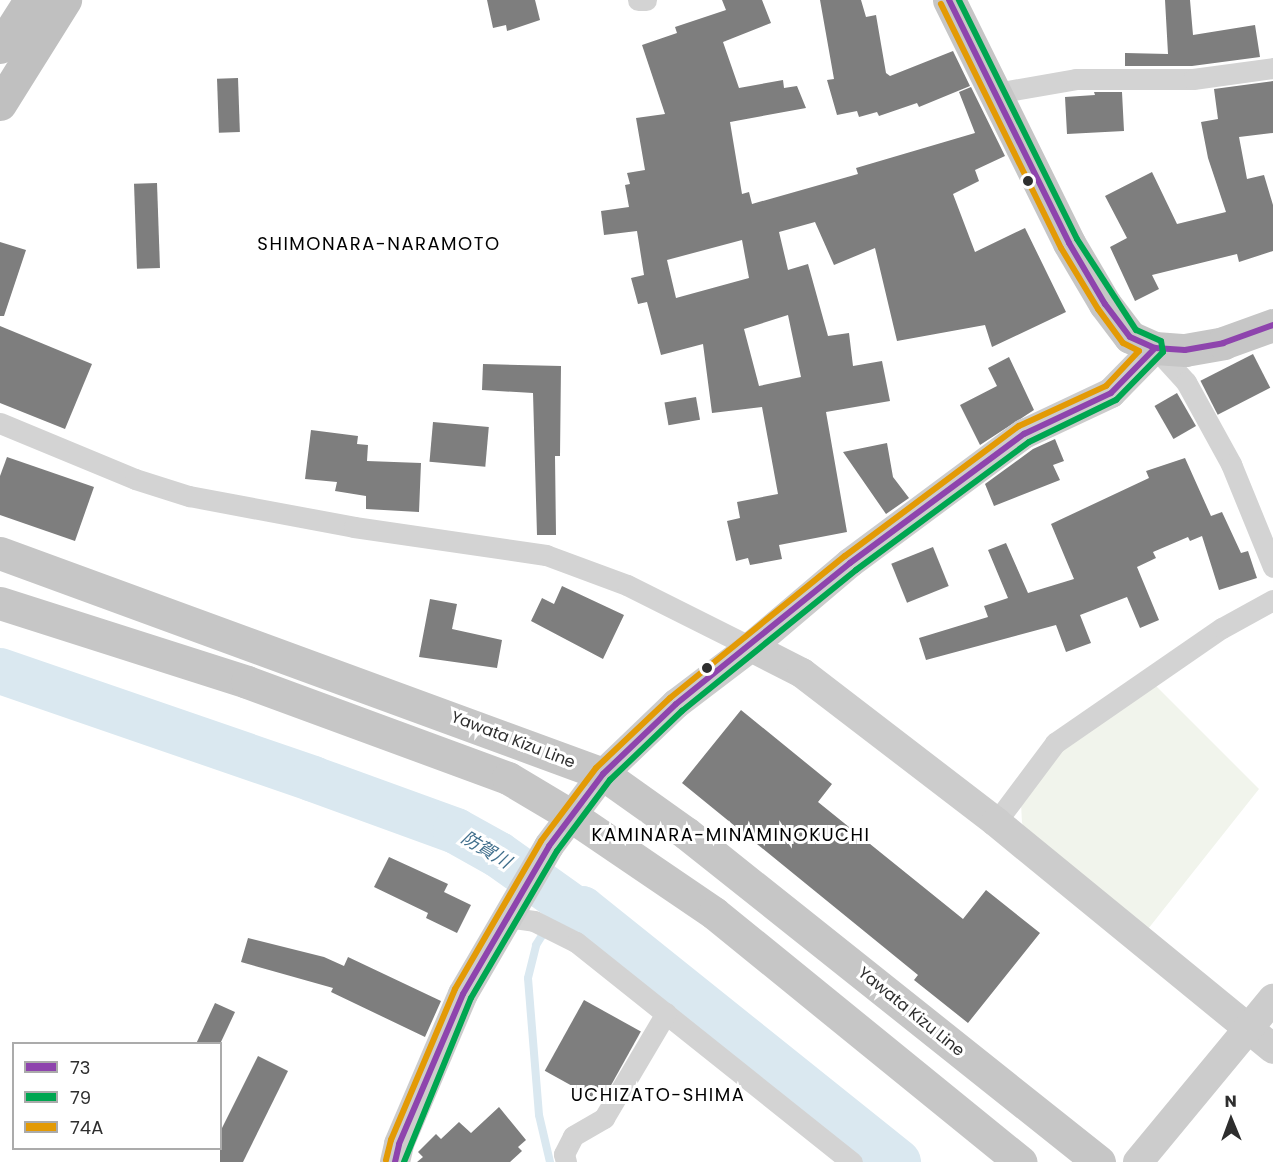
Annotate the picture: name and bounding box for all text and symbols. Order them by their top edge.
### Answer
unlabelled marker [1022,175,1034,187]
district label: SHIMONARA-NARAMOTO [257,233,501,255]
unlabelled marker [701,662,713,674]
street label: Yawata Kizu Line [448,708,578,772]
district label: KAMINARA-MINAMINOKUCHI [592,824,870,846]
water label: 防賀川 [457,827,515,873]
street label: Yawata Kizu Line [854,963,968,1061]
legend [12,1042,222,1150]
text: 73 [70,1055,90,1080]
district label: UCHIZATO-SHIMA [571,1084,745,1106]
text: 79 [70,1085,91,1110]
north arrow [1201,1090,1261,1150]
text: N [1224,1090,1237,1113]
text: 74A [70,1115,103,1140]

